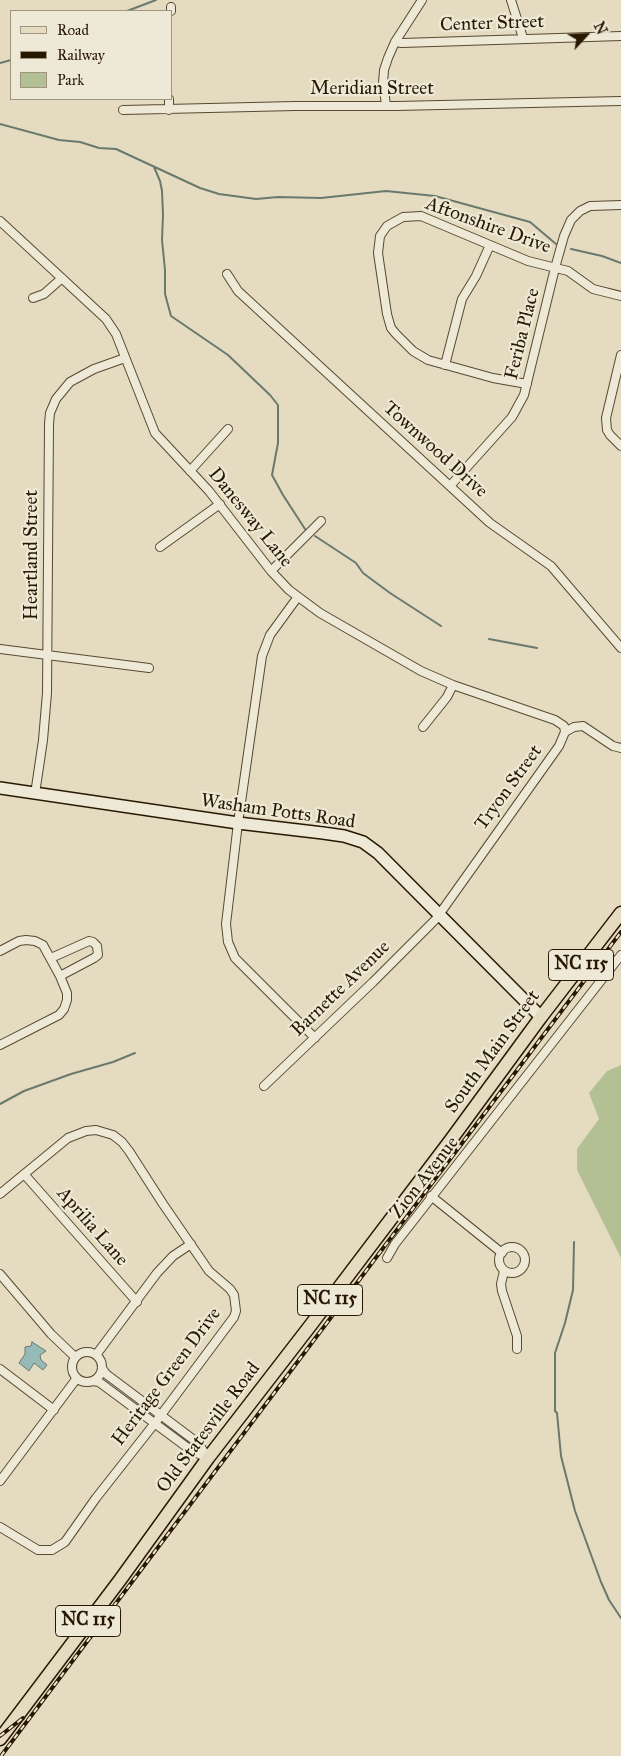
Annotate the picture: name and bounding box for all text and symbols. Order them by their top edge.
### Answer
legend [10,10,172,100]
north arrow [561,10,611,60]
street label: Center Street [440,11,544,37]
text: N [590,19,610,37]
text: Road [57,21,89,39]
text: Railway [57,46,105,64]
text: Park [57,71,84,89]
street label: Meridian Street [310,78,434,100]
street label: Aftonshire Drive [422,193,554,259]
street label: Feriba Place [501,286,545,382]
street label: Townwood Drive [378,397,492,503]
street label: Danesway Lane [203,464,297,572]
street label: Heartland Street [21,490,43,620]
street label: Tryon Street [470,741,548,835]
street label: Washam Potts Road [199,790,357,834]
street label: Barnette Avenue [287,936,395,1042]
road number: NC 115 [548,950,614,980]
street label: South Main Street [441,986,545,1118]
street label: Zion Avenue [386,1132,464,1224]
street label: Aprilia Lane [51,1183,133,1271]
road number: NC 115 [298,1284,362,1316]
street label: Heritage Green Drive [108,1303,226,1451]
street label: Old Statesville Road [152,1358,266,1498]
road number: NC 115 [56,1605,120,1636]

